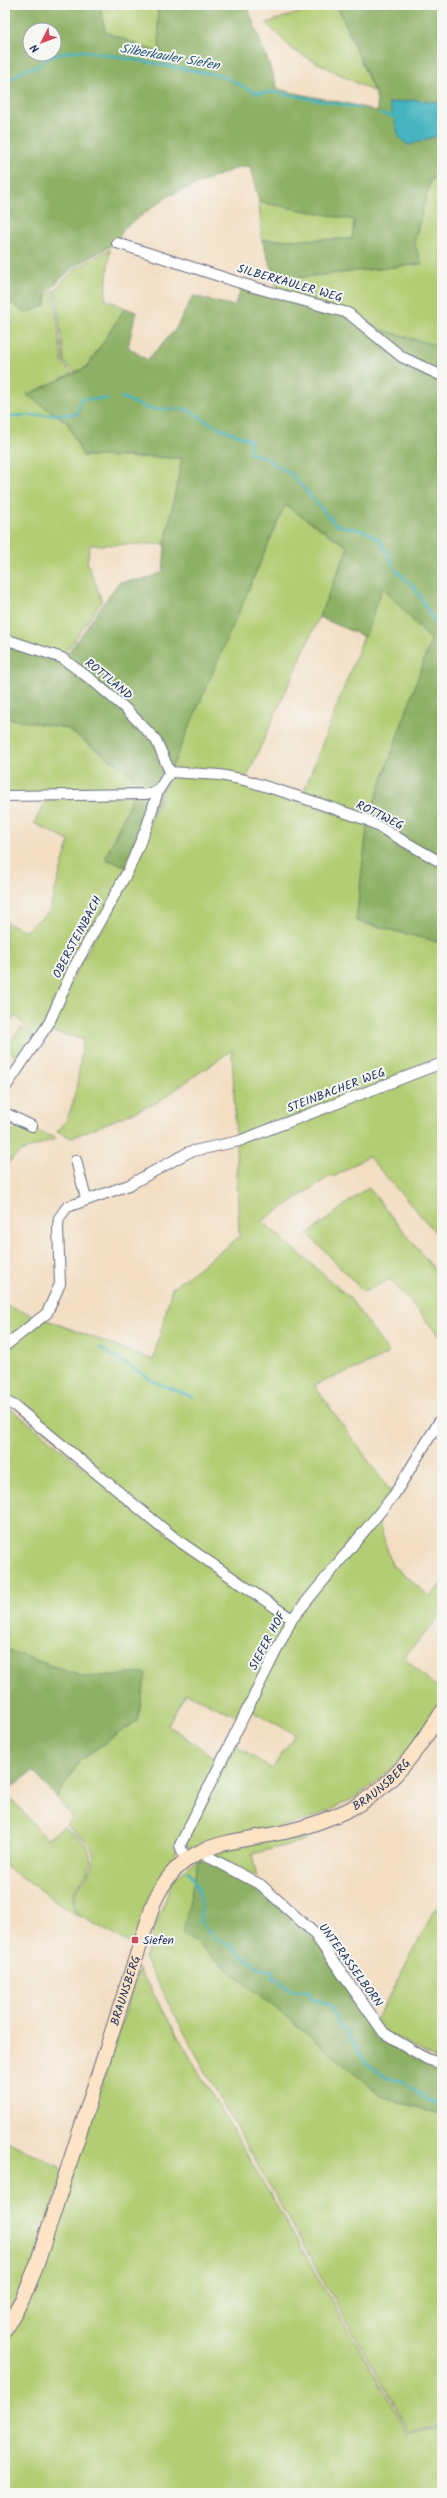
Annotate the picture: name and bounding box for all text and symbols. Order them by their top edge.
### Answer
north arrow [22,22,62,62]
water label: Silberkauler Siefen [118,38,222,77]
text: N [26,39,44,57]
street label: SILBERKAULER WEG [235,259,345,308]
street label: ROTTLAND [81,654,137,705]
street label: ROTTWEG [353,796,407,835]
street label: OBERSTEINBACH [48,893,107,982]
street label: STEINBACHER WEG [284,1063,388,1118]
street label: SIEFER HOF [244,1607,292,1674]
street label: BRAUNSBERG [349,1755,416,1816]
street label: UNTERASSELBORN [314,1919,388,2011]
place label: Siefen [143,1931,174,1950]
marker: Siefen [130,1935,140,1945]
street label: BRAUNSBERG [106,1953,146,2028]

